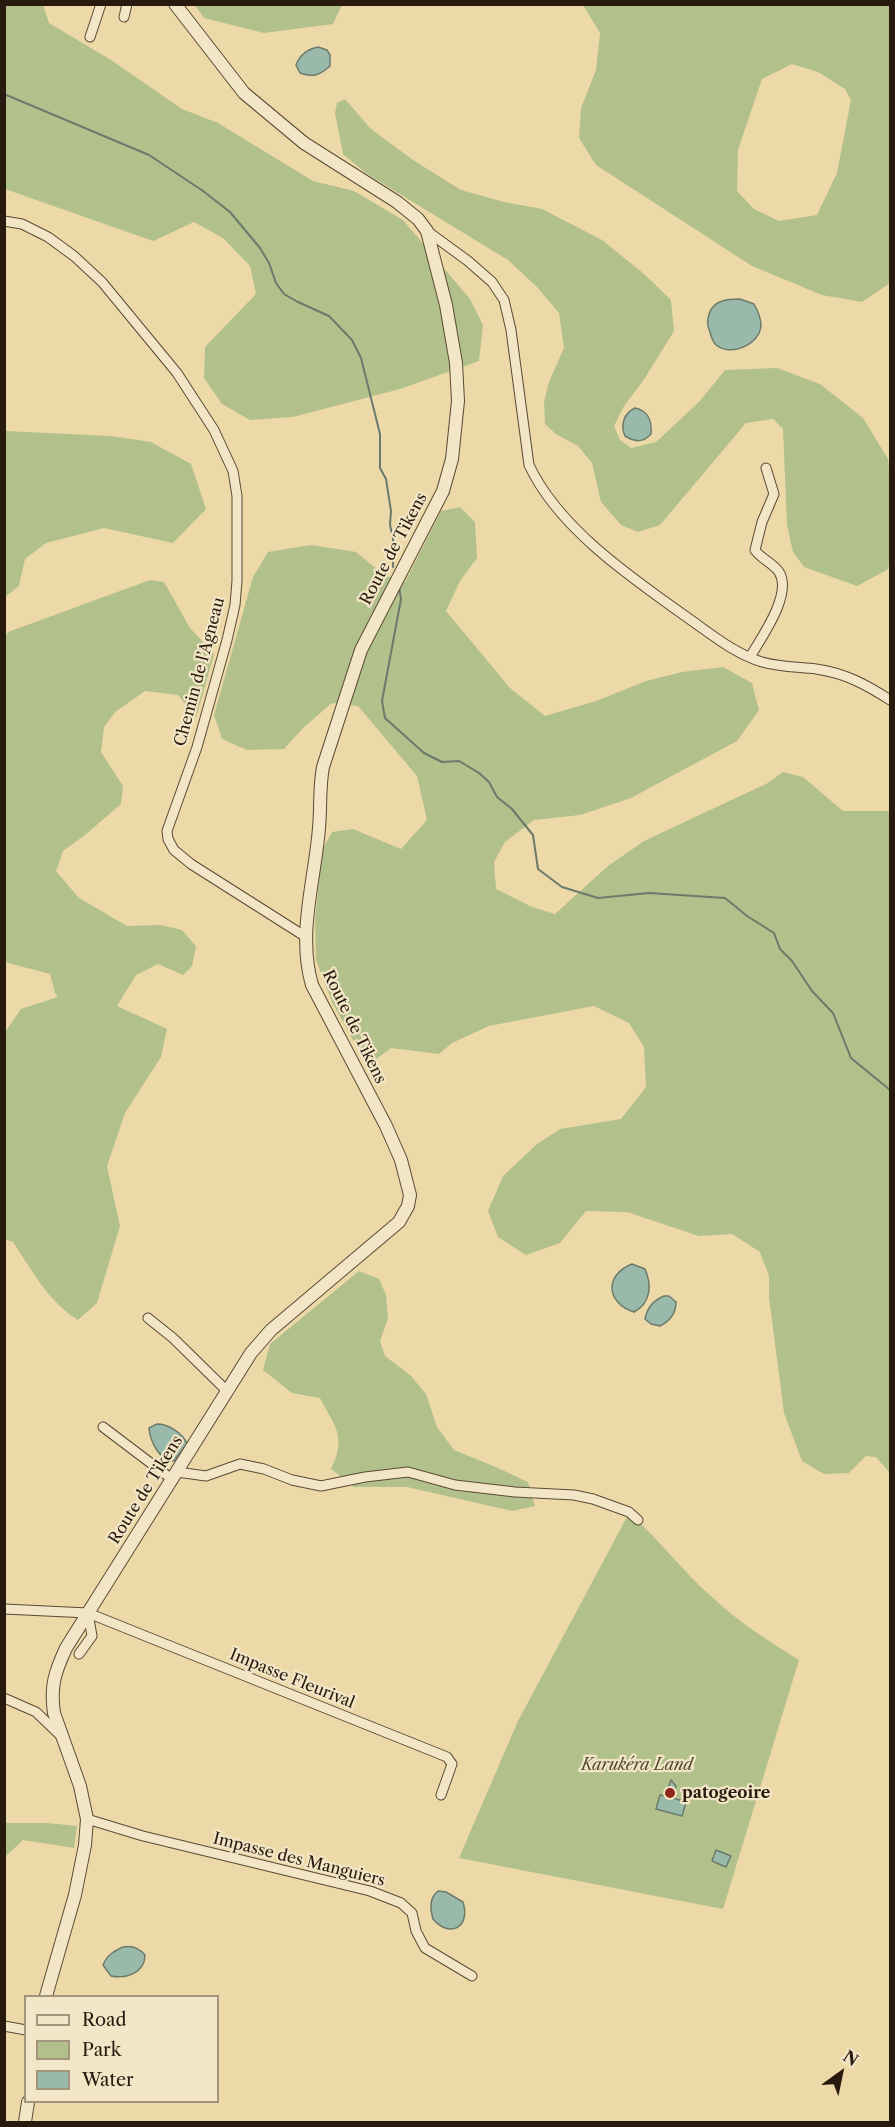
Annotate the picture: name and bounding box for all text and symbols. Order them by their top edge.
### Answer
street label: Route de Tikens [356,490,432,608]
street label: Chemin de l’Agneau [171,595,229,749]
street label: Route de Tikens [318,967,390,1087]
street label: Route de Tikens [105,1432,187,1548]
street label: Impasse Fleurival [227,1645,357,1713]
park label: Karukéra Land [581,1755,693,1775]
place label: patogeoire [682,1783,770,1803]
marker: patogeoire [663,1786,677,1800]
street label: Impasse des Manguiers [211,1829,387,1891]
legend [24,1995,219,2103]
text: Road [82,2009,127,2031]
text: Park [82,2039,121,2061]
north arrow [811,2043,871,2103]
text: N [840,2046,862,2070]
text: Water [82,2069,134,2091]

